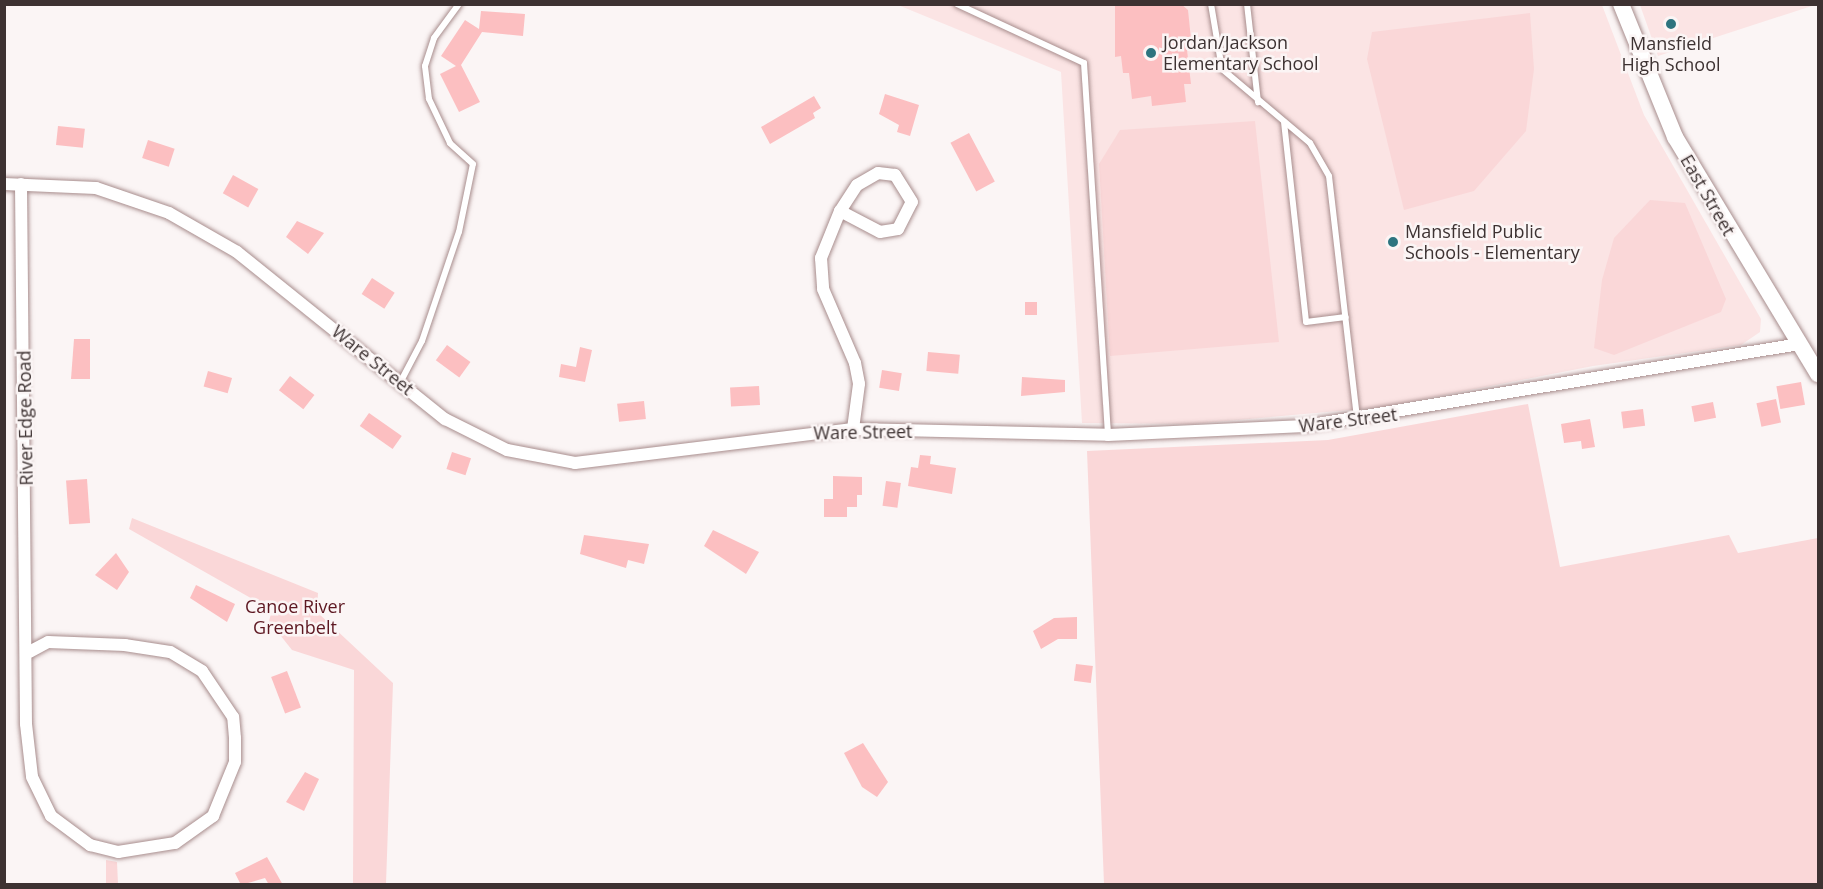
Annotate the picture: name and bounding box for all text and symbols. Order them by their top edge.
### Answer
marker: Mansfield High School [1664,17,1678,31]
place label: Jordan/Jackson Elementary School [1163,32,1319,74]
place label: Mansfield High School [1621,33,1721,76]
marker: Jordan/Jackson Elementary School [1144,46,1158,60]
street label: East Street [1676,151,1740,239]
place label: Mansfield Public Schools - Elementary [1405,221,1580,264]
marker: Mansfield Public Schools - Elementary [1386,235,1400,249]
street label: Ware Street [328,320,418,400]
street label: River Edge Road [13,350,37,486]
street label: Ware Street [1298,403,1398,437]
street label: Ware Street [813,420,913,444]
park label: Canoe River Greenbelt [245,596,345,638]

